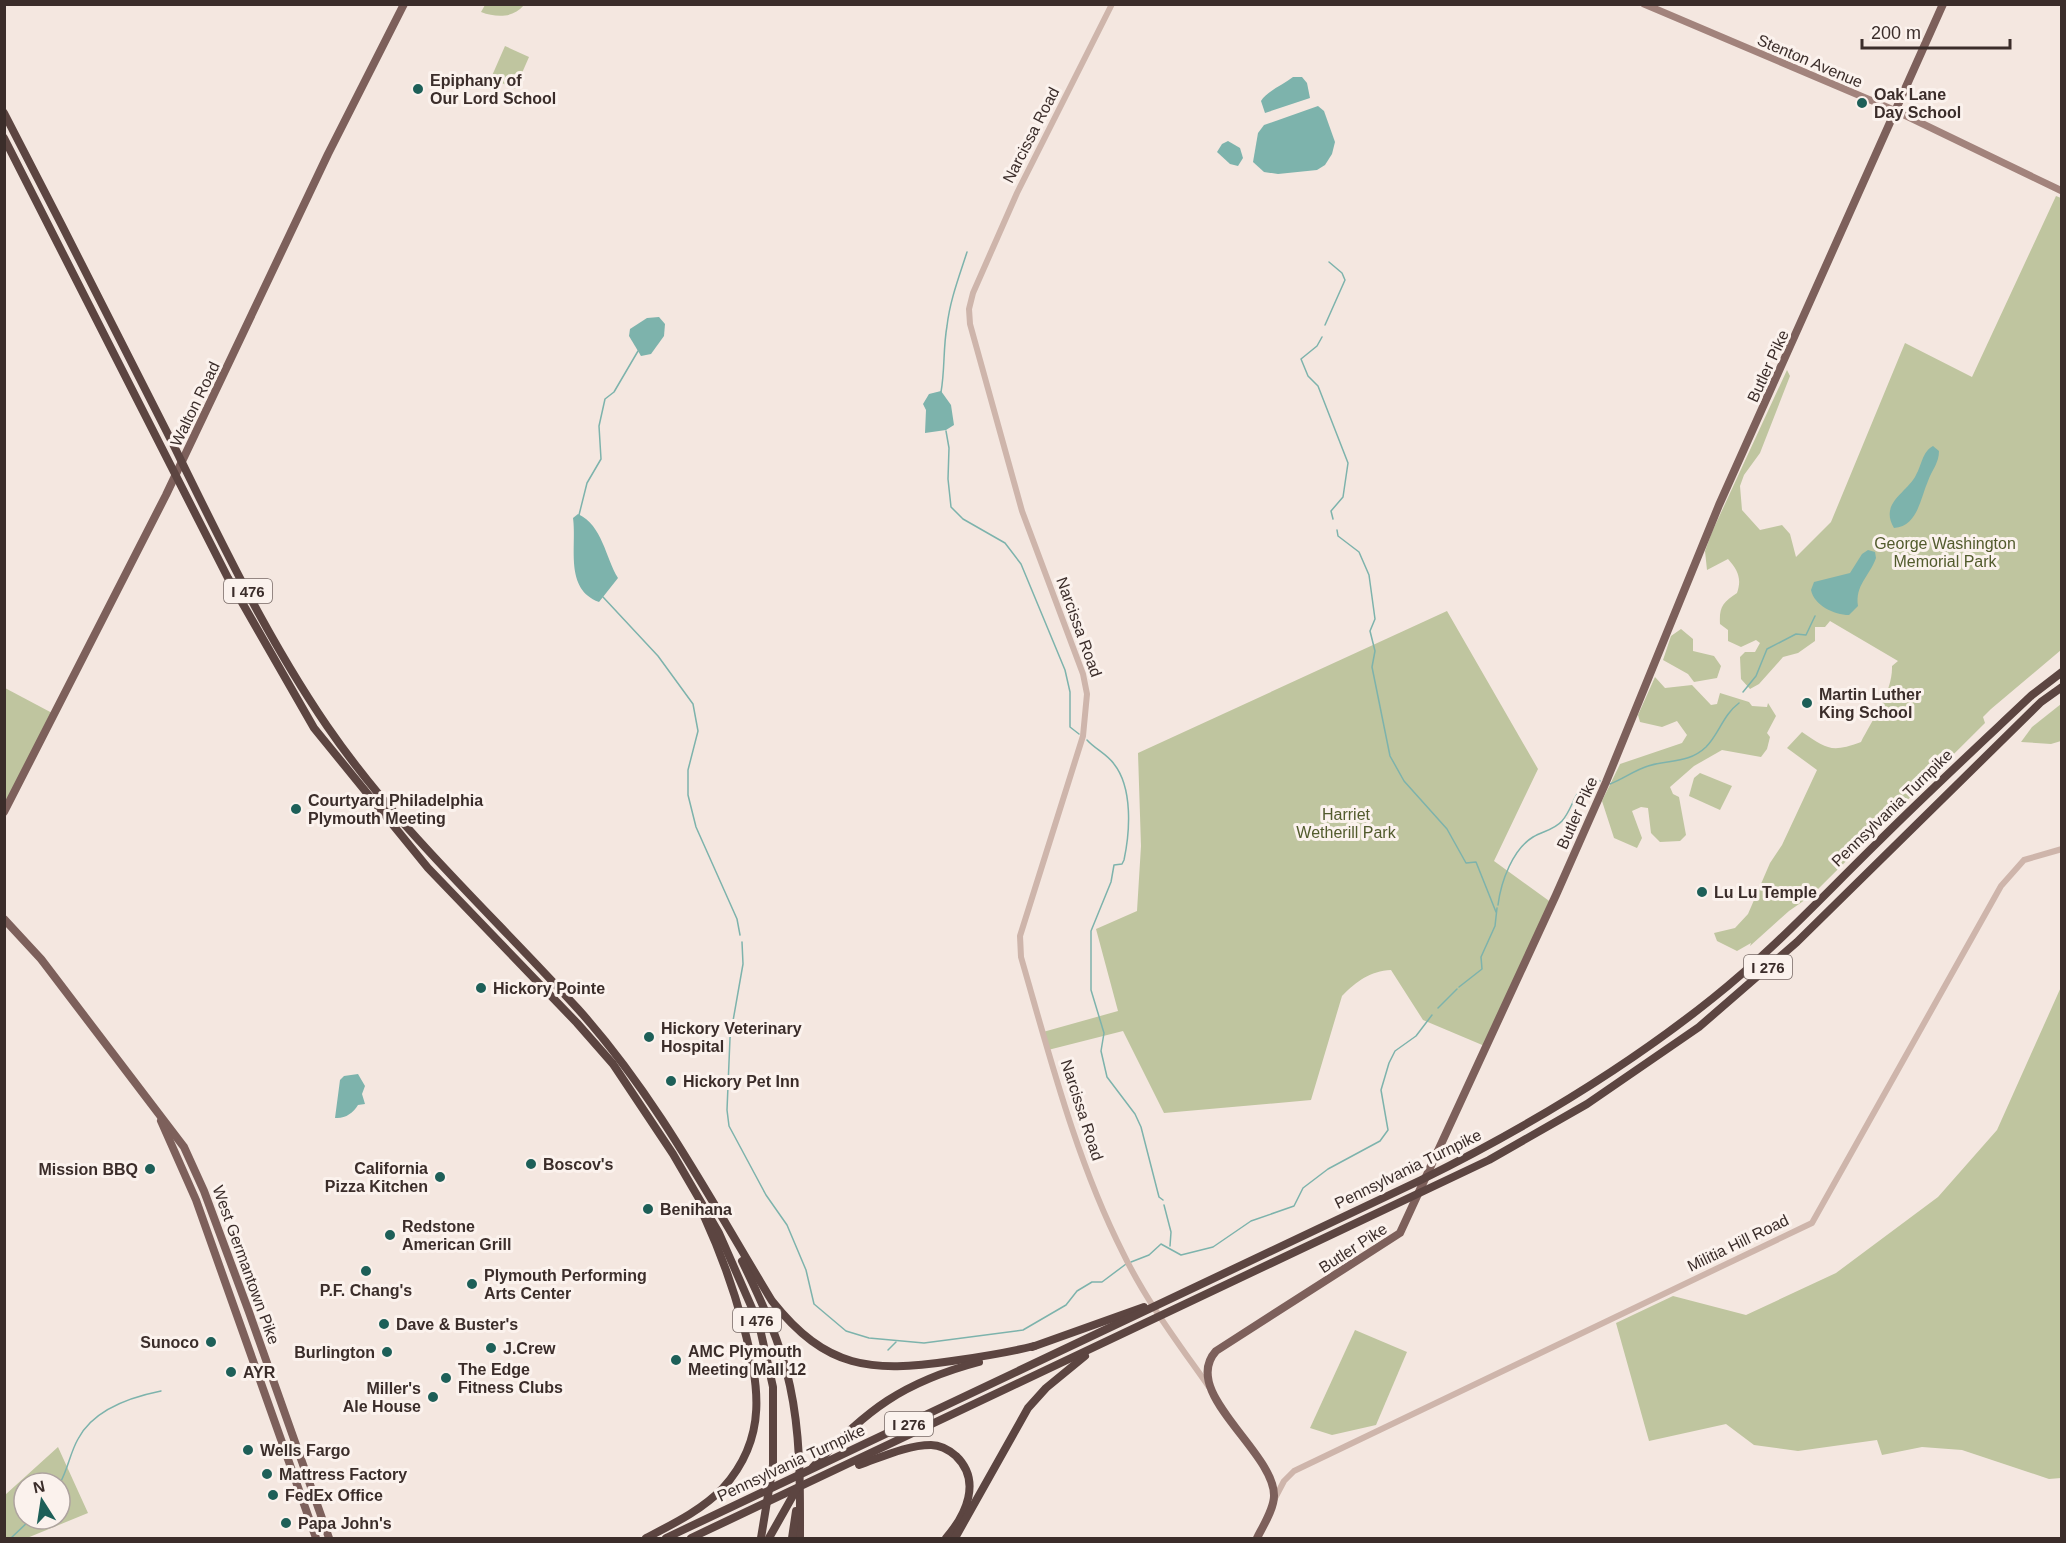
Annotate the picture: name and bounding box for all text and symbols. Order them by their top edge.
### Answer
scale bar [1862,12,2010,50]
text: 200 m [1871,23,1921,43]
street label: Stenton Avenue [1755,31,1865,91]
place label: Epiphany of Our Lord School [430,72,556,107]
marker: Epiphany of Our Lord School [411,82,425,96]
street label: Narcissa Road [1000,84,1062,186]
place label: Oak Lane Day School [1874,86,1961,121]
marker: Oak Lane Day School [1855,96,1869,110]
street label: Butler Pike [1744,327,1792,405]
street label: Walton Road [167,359,223,449]
park label: George Washington Memorial Park [1874,535,2016,570]
street label: Narcissa Road [1053,575,1105,679]
road number: I 476 [224,579,272,603]
place label: Martin Luther King School [1819,686,1921,721]
marker: Martin Luther King School [1800,696,1814,710]
street label: Pennsylvania Turnpike [1828,746,1956,870]
street label: Butler Pike [1553,774,1601,852]
place label: Courtyard Philadelphia Plymouth Meeting [308,792,483,827]
marker: Courtyard Philadelphia Plymouth Meeting [289,802,303,816]
park label: Harriet Wetherill Park [1296,806,1397,841]
place label: Lu Lu Temple [1714,884,1817,901]
marker: Lu Lu Temple [1695,885,1709,899]
road number: I 276 [1744,955,1792,979]
place label: Hickory Pointe [493,980,605,997]
marker: Hickory Pointe [474,981,488,995]
place label: Hickory Veterinary Hospital [661,1020,802,1055]
marker: Hickory Veterinary Hospital [642,1030,656,1044]
street label: Narcissa Road [1058,1057,1106,1163]
place label: Hickory Pet Inn [683,1073,799,1090]
marker: Hickory Pet Inn [664,1074,678,1088]
street label: Pennsylvania Turnpike [1332,1126,1484,1212]
place label: Boscov's [543,1156,614,1173]
marker: Boscov's [524,1157,538,1171]
place label: California Pizza Kitchen [325,1160,428,1195]
place label: Mission BBQ [38,1161,138,1178]
marker: Mission BBQ [143,1162,157,1176]
marker: California Pizza Kitchen [433,1170,447,1184]
street label: West Germantown Pike [209,1183,283,1347]
place label: Benihana [660,1201,732,1218]
marker: Benihana [641,1202,655,1216]
street label: Militia Hill Road [1685,1211,1791,1275]
place label: Redstone American Grill [402,1218,511,1253]
street label: Butler Pike [1316,1220,1390,1276]
marker: Redstone American Grill [383,1228,397,1242]
marker: P.F. Chang's [359,1264,373,1278]
place label: Plymouth Performing Arts Center [484,1267,647,1302]
marker: Plymouth Performing Arts Center [465,1277,479,1291]
place label: P.F. Chang's [320,1282,412,1299]
road number: I 476 [733,1308,781,1332]
place label: Dave & Buster's [396,1316,518,1333]
marker: Dave & Buster's [377,1317,391,1331]
place label: Sunoco [140,1334,199,1351]
marker: Sunoco [204,1335,218,1349]
place label: J.Crew [503,1340,556,1357]
marker: J.Crew [484,1341,498,1355]
place label: AMC Plymouth Meeting Mall 12 [688,1343,806,1378]
place label: Burlington [294,1344,375,1361]
marker: Burlington [380,1345,394,1359]
marker: AMC Plymouth Meeting Mall 12 [669,1353,683,1367]
place label: The Edge Fitness Clubs [458,1361,563,1396]
place label: AYR [243,1364,276,1381]
marker: AYR [224,1365,238,1379]
marker: The Edge Fitness Clubs [439,1371,453,1385]
place label: Miller's Ale House [343,1380,421,1415]
marker: Miller's Ale House [426,1390,440,1404]
road number: I 276 [885,1412,933,1436]
street label: Pennsylvania Turnpike [714,1421,868,1505]
place label: Wells Fargo [260,1442,351,1459]
marker: Wells Fargo [241,1443,255,1457]
place label: Mattress Factory [279,1466,407,1483]
marker: Mattress Factory [260,1467,274,1481]
north arrow [12,1471,72,1531]
text: N [32,1477,46,1496]
place label: FedEx Office [285,1487,383,1504]
marker: FedEx Office [266,1488,280,1502]
place label: Papa John's [298,1515,392,1532]
marker: Papa John's [279,1516,293,1530]

